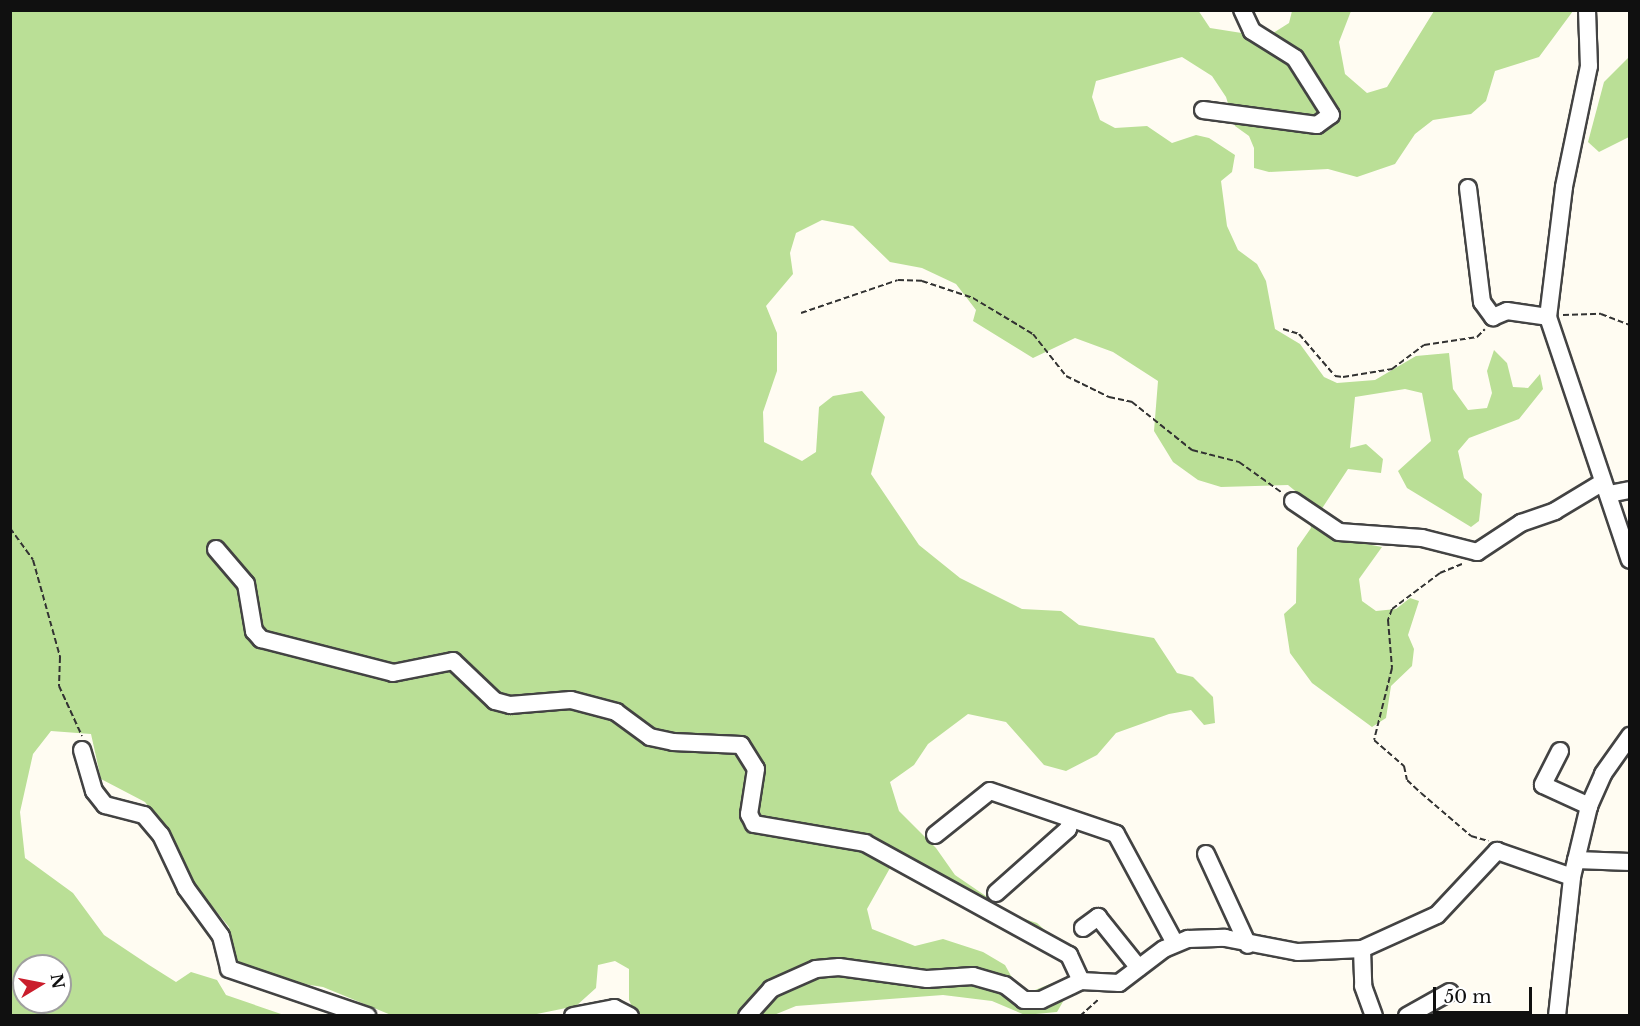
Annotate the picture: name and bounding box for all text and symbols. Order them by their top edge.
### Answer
north arrow [12,954,72,1014]
text: N [47,972,69,990]
scale bar [1436,975,1535,1013]
text: 50 m [1444,986,1492,1008]

